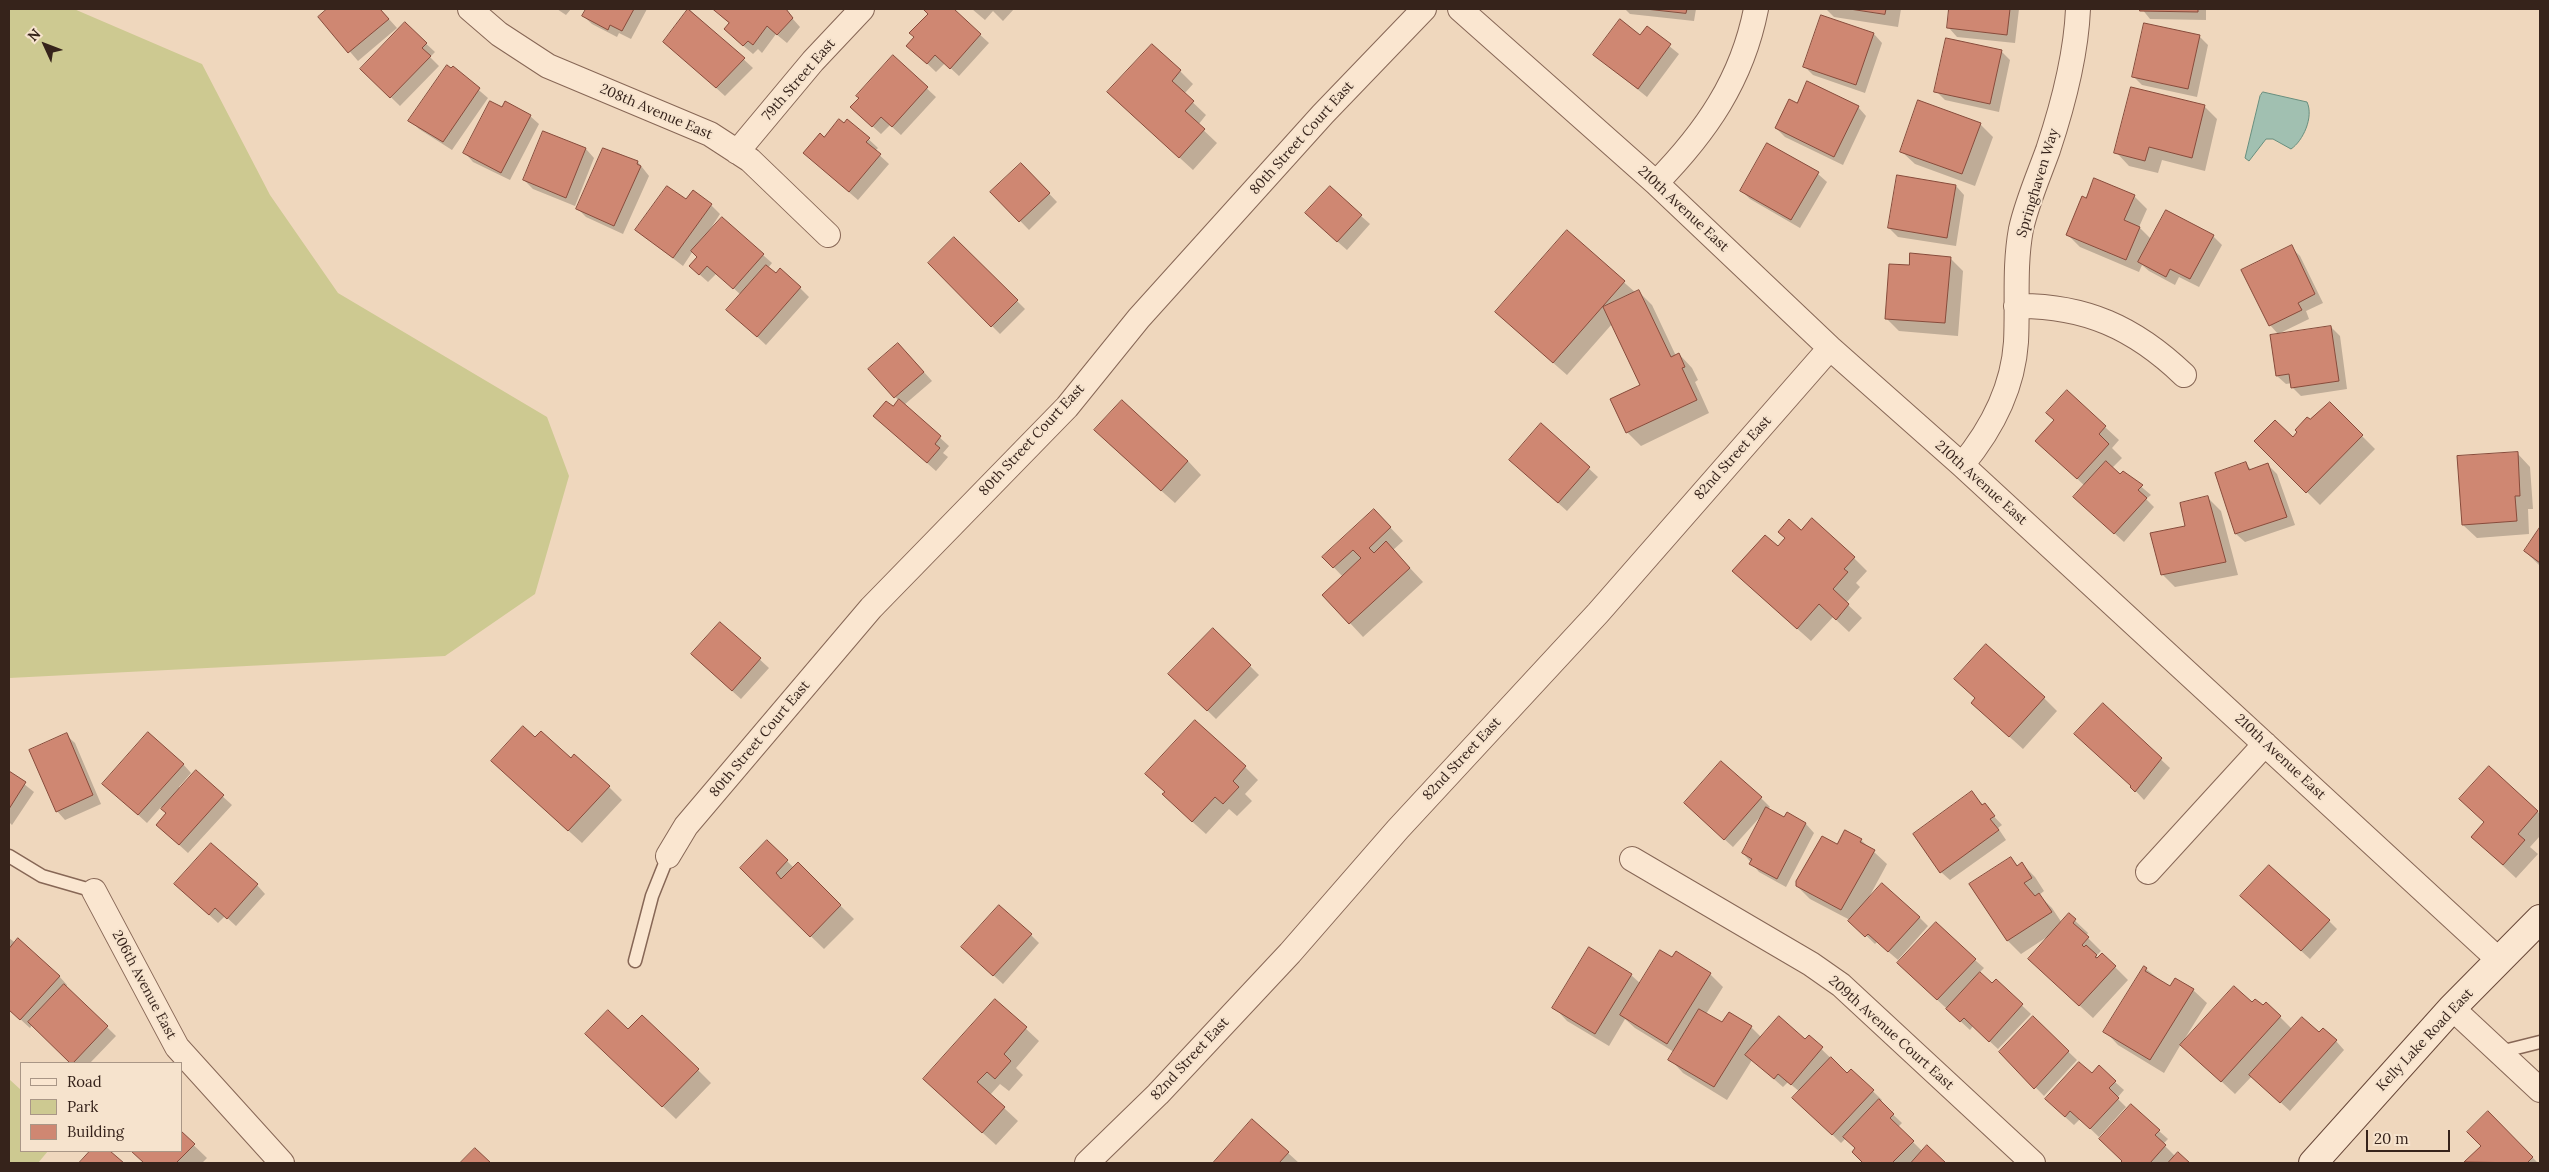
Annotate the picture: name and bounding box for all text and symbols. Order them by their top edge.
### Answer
north arrow [20,20,70,70]
text: N [24,25,44,45]
street label: 79th Street East [759,36,839,124]
street label: 80th Street Court East [1247,78,1357,198]
street label: 208th Avenue East [597,81,715,143]
street label: Springhaven Way [2013,127,2063,239]
street label: 210th Avenue East [1634,163,1732,255]
street label: 80th Street Court East [976,381,1088,499]
street label: 82nd Street East [1691,413,1775,503]
street label: 210th Avenue East [1932,437,2030,529]
street label: 80th Street Court East [706,677,814,801]
street label: 210th Avenue East [2231,711,2329,803]
street label: 82nd Street East [1419,714,1505,804]
street label: 206th Avenue East [108,928,180,1042]
street label: 209th Avenue Court East [1825,972,1957,1094]
street label: Kelly Lake Road East [2373,985,2477,1095]
street label: 82nd Street East [1147,1014,1233,1104]
legend [20,1062,182,1152]
text: Road [67,1072,102,1091]
text: Park [67,1097,98,1116]
scale bar [2369,1120,2453,1152]
text: Building [67,1122,124,1141]
text: 20 m [2374,1129,2409,1148]

